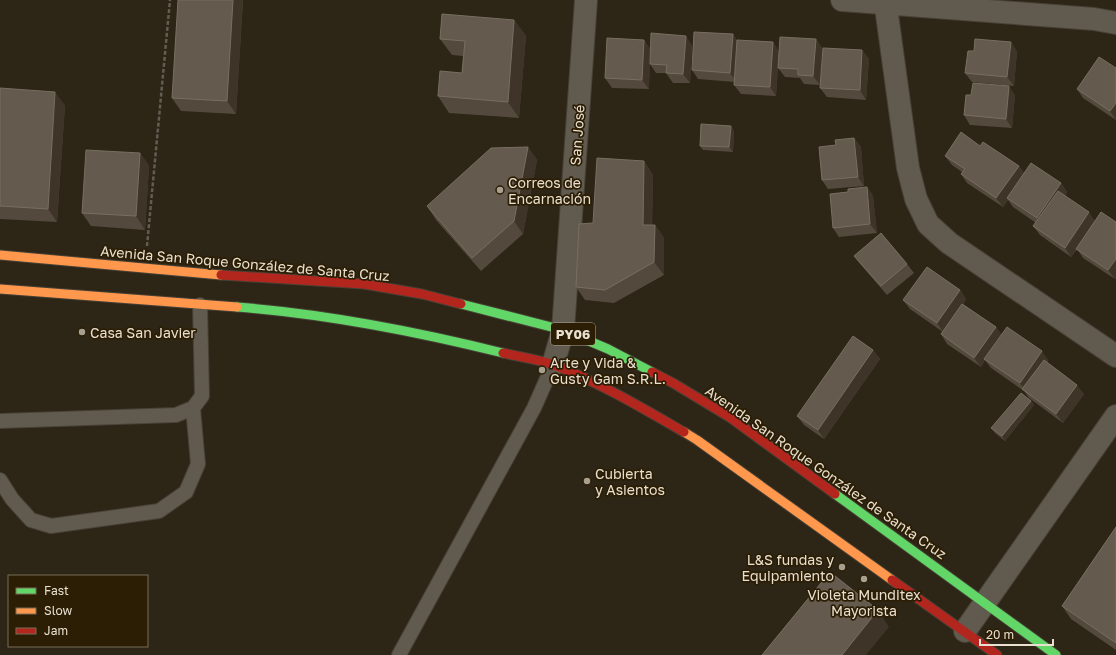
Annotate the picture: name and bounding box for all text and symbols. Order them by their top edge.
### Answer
street label: San José [566,104,588,166]
place label: Correos de Encarnación [508,174,591,207]
marker: Correos de Encarnación [495,185,505,195]
street label: Avenida San Roque González de Santa Cruz [100,242,390,284]
road number: PY06 [551,323,595,345]
place label: Casa San Javier [90,324,196,341]
marker: Casa San Javier [77,327,87,337]
place label: Arte y Vida & Gusty Gam S.R.L. [550,354,666,387]
marker: Arte y Vida & Gusty Gam S.R.L. [537,365,547,375]
street label: Avenida San Roque González de Santa Cruz [702,382,950,562]
place label: Cubierta y Asientos [595,465,665,498]
marker: Cubierta y Asientos [582,476,592,486]
place label: L&S fundas y Equipamiento [742,551,834,584]
marker: L&S fundas y Equipamiento [837,562,847,572]
marker: Violeta Munditex Mayorista [859,574,869,584]
legend [8,575,148,647]
text: Fast [44,583,69,598]
place label: Violeta Munditex Mayorista [807,586,921,619]
text: Slow [44,603,72,618]
scale bar [980,621,1053,647]
text: Jam [44,623,68,638]
text: 20 m [986,627,1014,642]

